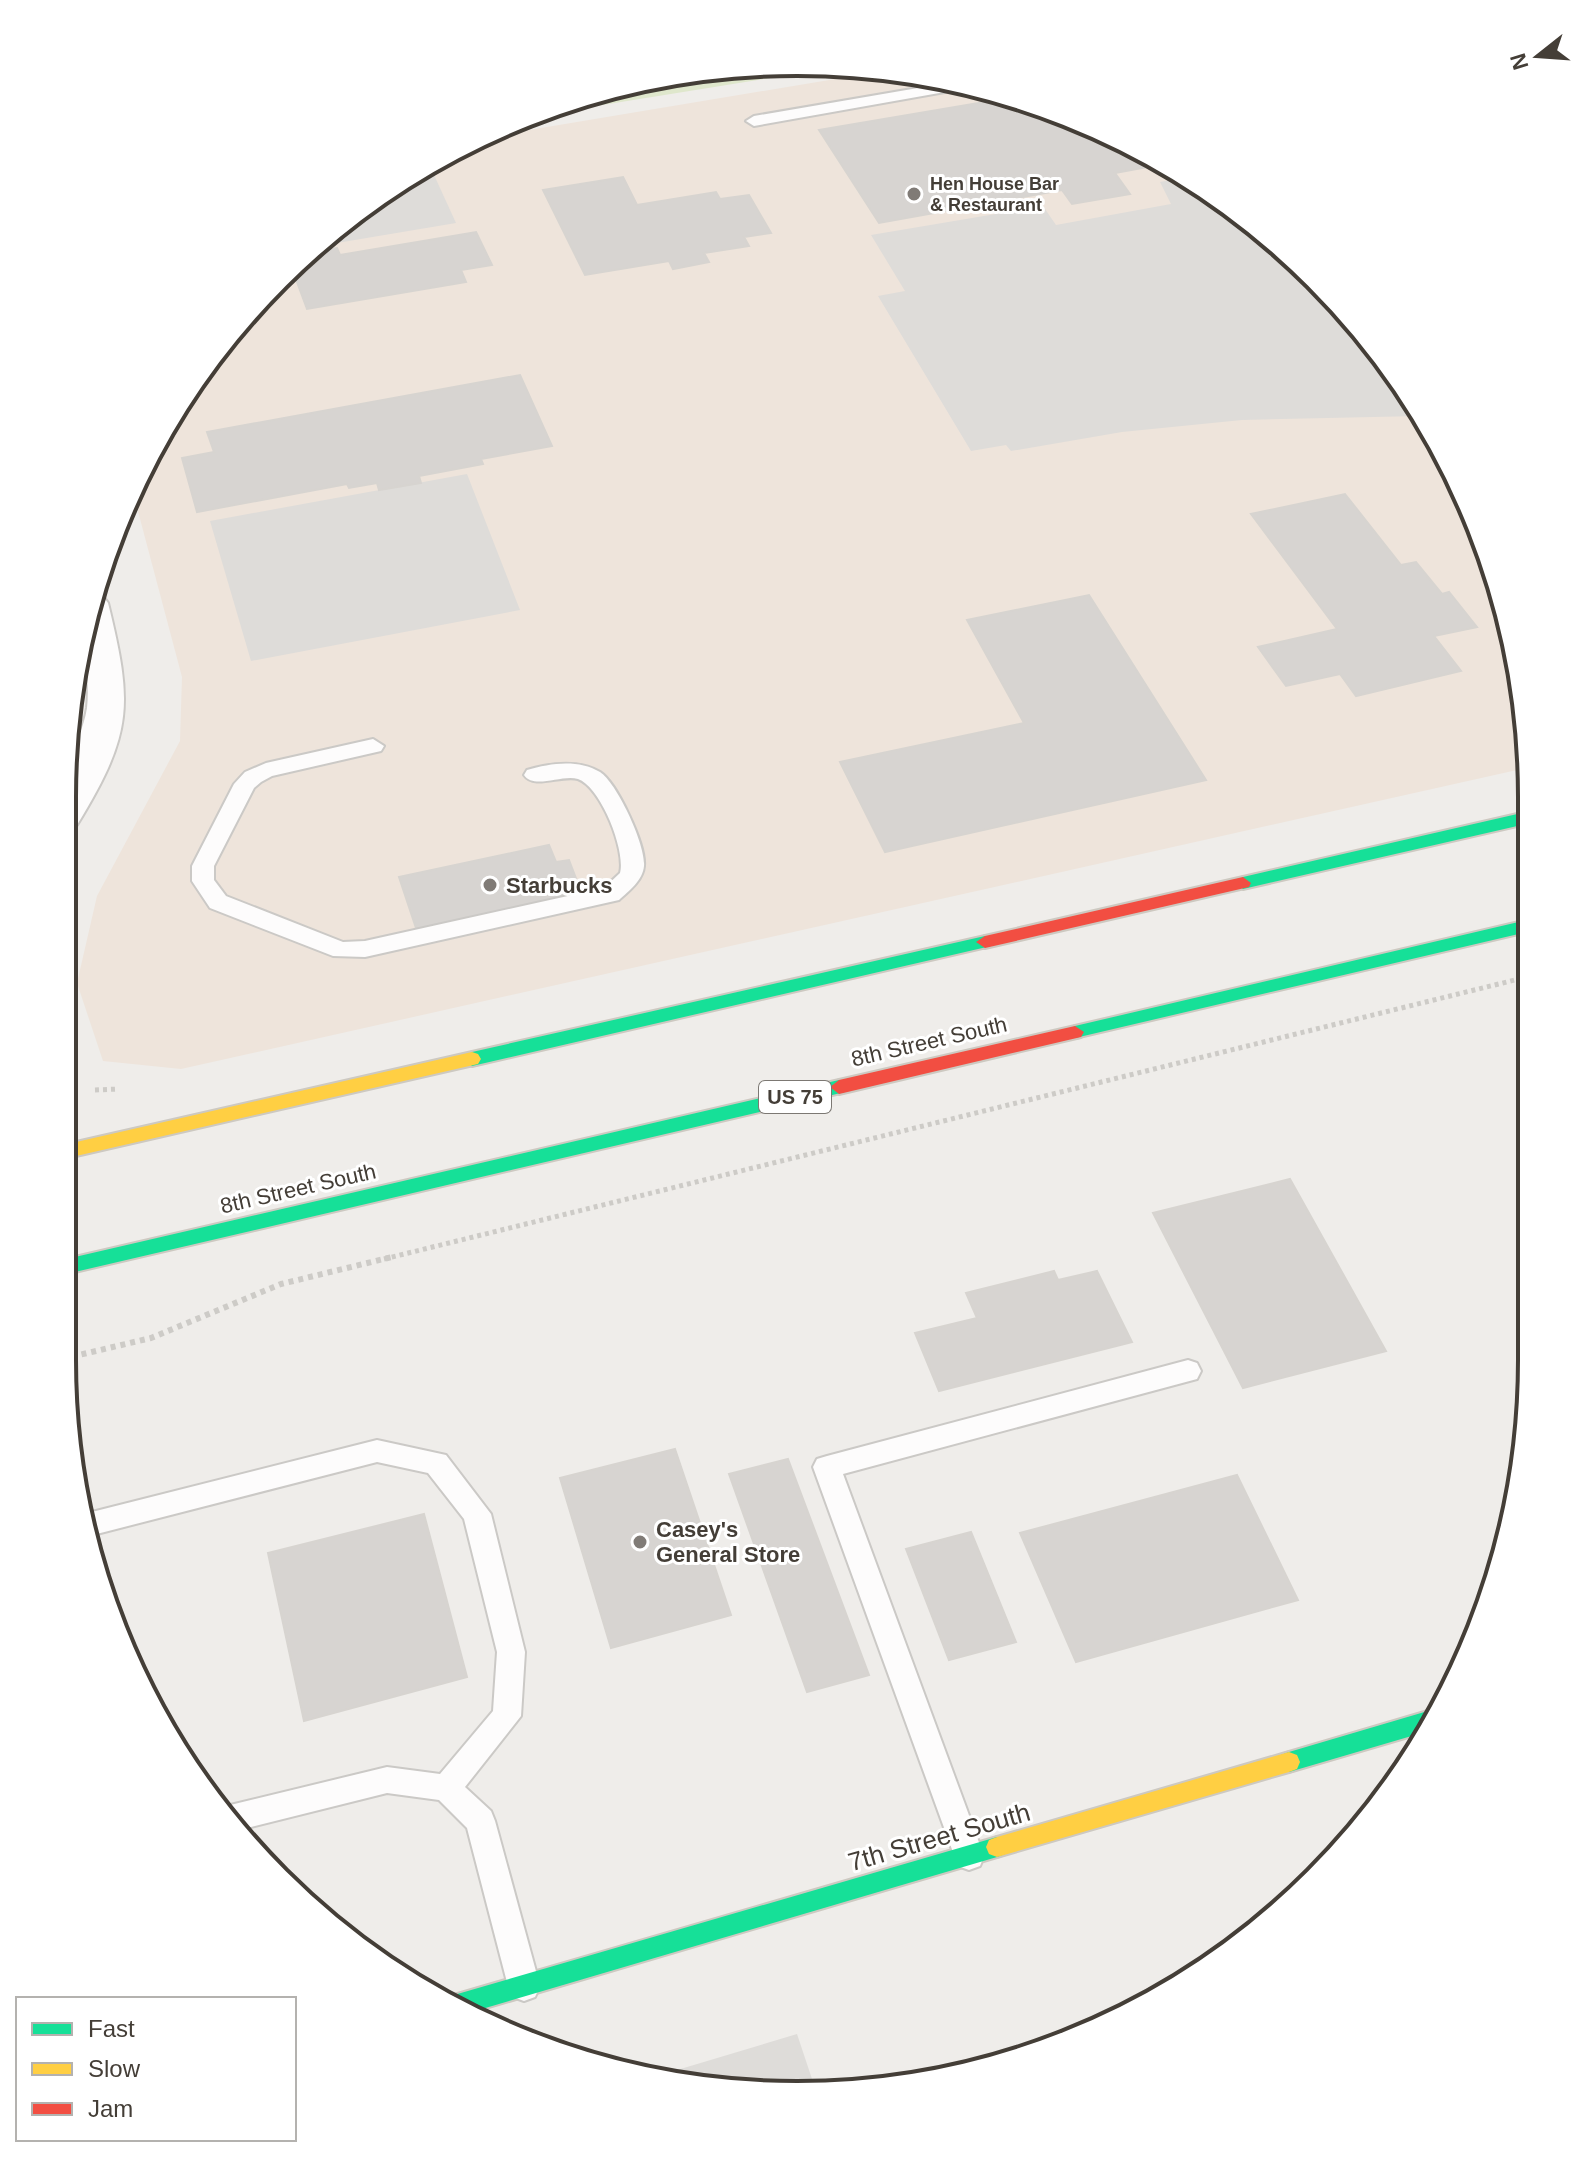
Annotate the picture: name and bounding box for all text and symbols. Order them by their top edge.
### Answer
north arrow [1498,16,1578,96]
text: N [1505,50,1534,73]
place label: Hen House Bar & Restaurant [930,174,1059,215]
marker: Hen House Bar & Restaurant [905,185,923,203]
place label: Starbucks [506,873,612,898]
marker: Starbucks [481,876,499,894]
street label: 8th Street South [849,1011,1009,1072]
road number: US 75 [759,1081,831,1113]
street label: 8th Street South [218,1158,378,1219]
place label: Casey's General Store [656,1517,800,1567]
marker: Casey's General Store [631,1533,649,1551]
street label: 7th Street South [845,1797,1033,1877]
legend [16,1997,296,2141]
text: Fast [88,2015,135,2042]
text: Slow [88,2055,141,2082]
text: Jam [88,2095,133,2122]

